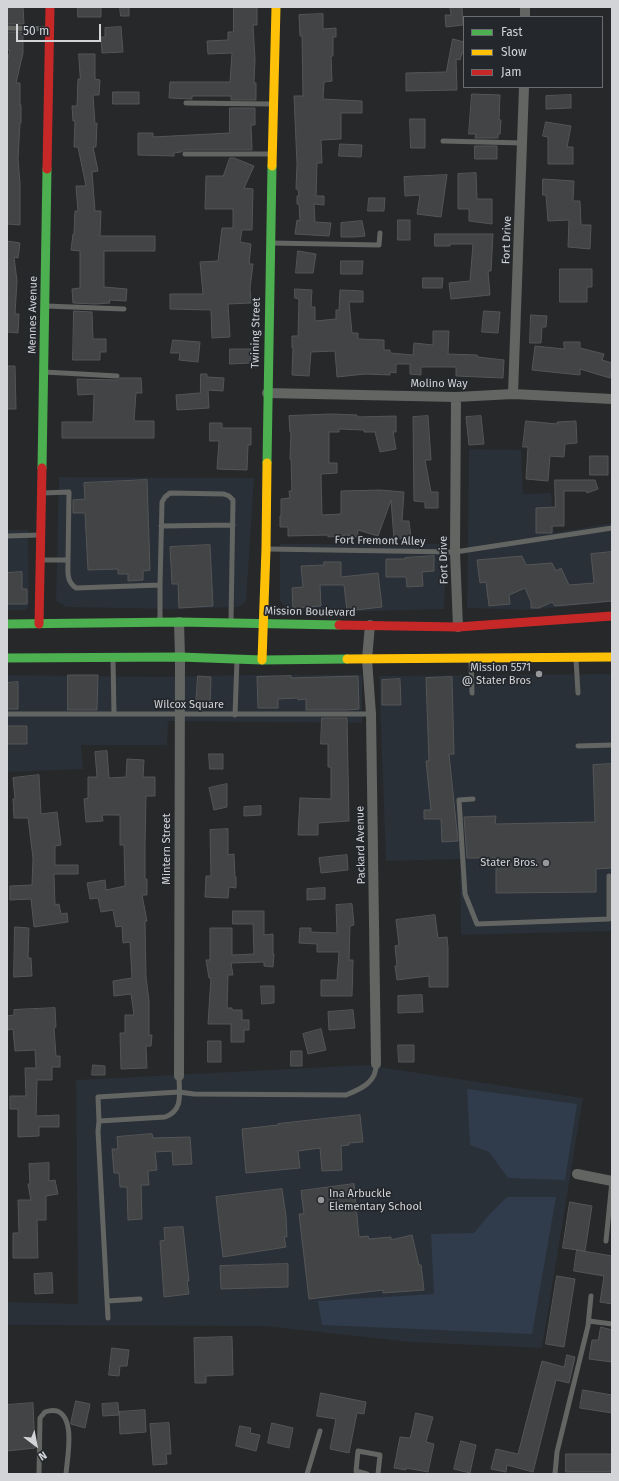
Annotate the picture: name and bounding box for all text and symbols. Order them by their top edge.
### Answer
scale bar [18,16,103,42]
legend [463,16,603,88]
text: 50 m [23,24,49,38]
text: Fast [501,25,523,39]
text: Slow [501,45,527,59]
text: Jam [501,65,521,79]
street label: Fort Drive [500,216,514,264]
street label: Mennes Avenue [26,276,40,354]
street label: Twining Street [249,297,263,369]
street label: Molino Way [410,377,468,391]
street label: Fort Fremont Alley [335,534,425,548]
street label: Fort Drive [437,536,451,584]
street label: Mission Boulevard [264,605,356,619]
place label: Mission 5571 @ Stater Bros [462,661,531,687]
marker: Mission 5571 @ Stater Bros [534,669,544,679]
street label: Wilcox Square [154,698,224,712]
street label: Packard Avenue [354,806,368,884]
street label: Mintern Street [160,813,174,885]
place label: Stater Bros. [480,856,538,870]
marker: Stater Bros. [541,858,551,868]
place label: Ina Arbuckle Elementary School [329,1187,422,1213]
marker: Ina Arbuckle Elementary School [316,1195,326,1205]
north arrow [16,1425,56,1465]
text: N [36,1448,49,1463]

